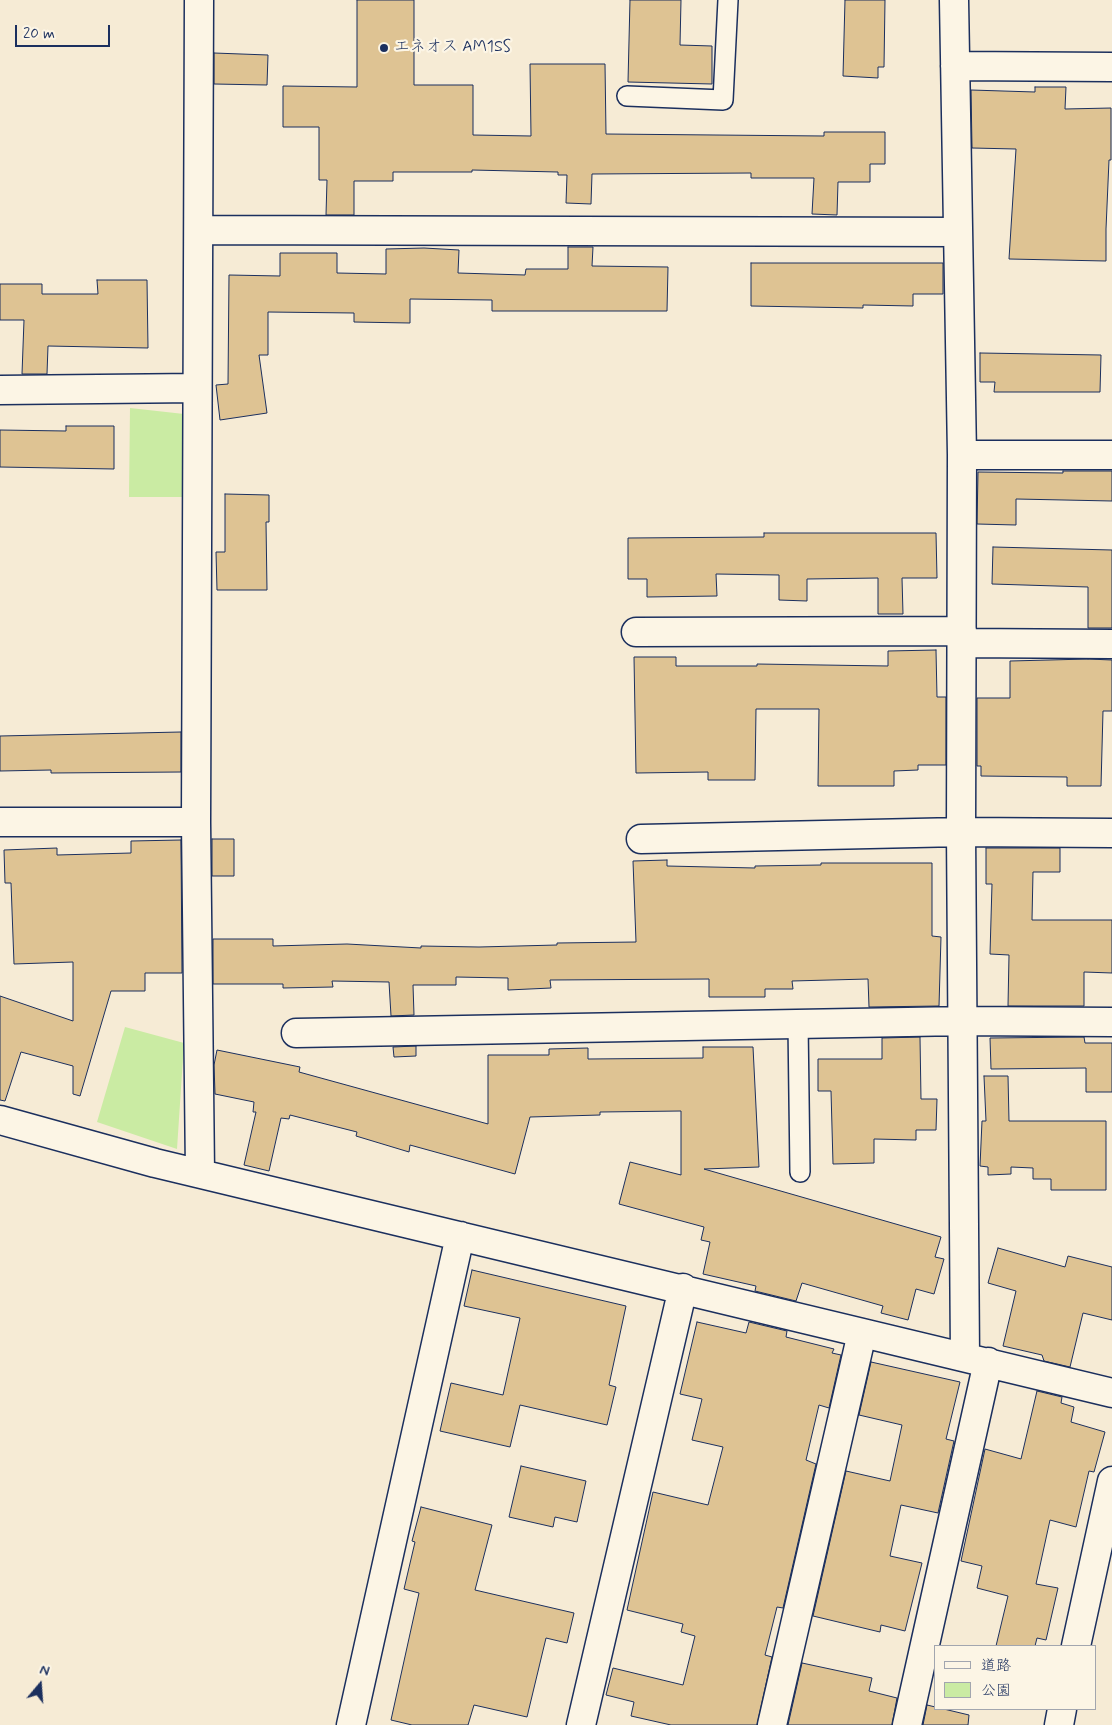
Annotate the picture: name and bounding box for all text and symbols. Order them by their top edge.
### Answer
scale bar [18,15,112,47]
text: 20 m [23,24,55,44]
place label: エネオス AM1SS [394,38,511,58]
marker: エネオス AM1SS [378,42,390,54]
legend [934,1645,1097,1710]
text: 道路 [981,1656,1011,1676]
north arrow [15,1660,65,1710]
text: N [37,1661,52,1681]
text: 公園 [981,1681,1011,1701]

